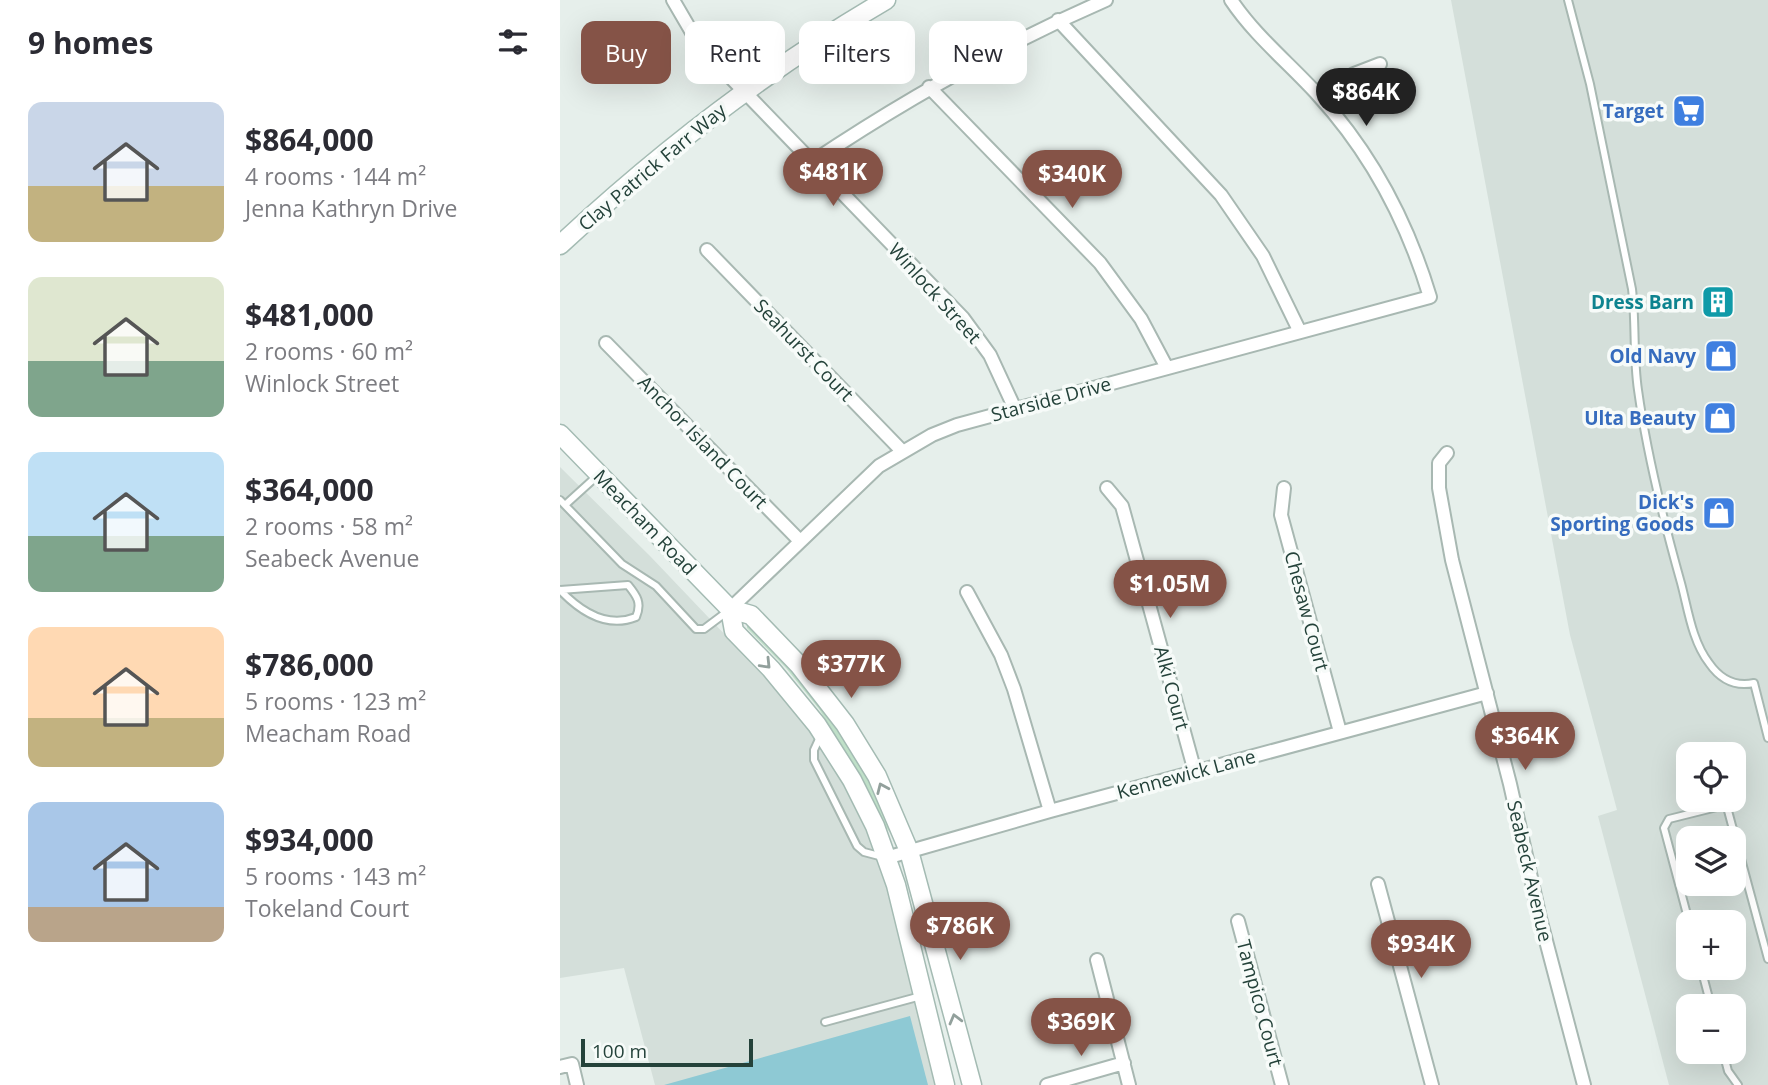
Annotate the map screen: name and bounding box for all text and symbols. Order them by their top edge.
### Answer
chip: Buy [581,21,671,84]
chip: Rent [685,21,785,84]
chip: Filters [799,21,915,84]
chip: New [929,21,1027,84]
text: 9 homes [28,22,153,63]
icon: filters [494,23,532,61]
pin: $864K [1317,68,1415,128]
text: $864K [1332,75,1400,107]
supermarket icon: Target [1670,92,1708,130]
street label: Clay Patrick Farr Way [573,97,732,237]
place label: Target [1603,98,1664,124]
text: $864,000 [245,119,374,160]
icon: home [84,130,168,214]
pin: $481K [784,148,882,208]
pin: $340K [1023,150,1121,210]
text: $481K [799,155,867,187]
text: $340K [1038,157,1106,189]
text: 4 rooms · 144 m² [245,160,426,192]
text: Jenna Kathryn Drive [245,192,458,224]
street label: Winlock Street [883,237,987,349]
building icon: Dress Barn [1699,283,1737,321]
place label: Dress Barn [1591,289,1694,315]
street label: Seahurst Court [748,293,860,407]
text: $481,000 [245,294,374,335]
icon: home [84,305,168,389]
text: 2 rooms · 60 m² [245,335,413,367]
shop icon: Old Navy [1702,337,1740,375]
place label: Old Navy [1610,343,1696,369]
text: Winlock Street [245,367,399,399]
street label: Anchor Island Court [632,370,774,515]
street label: Starside Drive [988,371,1114,427]
shop icon: Ulta Beauty [1701,399,1739,437]
place label: Ulta Beauty [1584,405,1696,431]
street label: Meacham Road [588,464,702,580]
text: $364,000 [245,469,374,510]
icon: home [84,480,168,564]
place label: Dick's Sporting Goods [1550,489,1694,537]
shop icon: Dick's Sporting Goods [1700,494,1738,532]
text: 2 rooms · 58 m² [245,510,413,542]
text: Seabeck Avenue [245,542,419,574]
street label: Chesaw Court [1279,548,1336,674]
pin: $1.05M [1113,560,1227,620]
text: $1.05M [1130,567,1210,599]
pin: $377K [802,640,900,700]
street label: Alki Court [1148,643,1196,733]
text: $786,000 [245,644,374,685]
text: $377K [817,647,885,679]
icon: home [84,655,168,739]
one-way arrow [757,656,770,669]
text: 5 rooms · 123 m² [245,685,426,717]
pin: $364K [1476,712,1574,772]
text: Meacham Road [245,717,411,749]
text: $364K [1491,719,1559,751]
map controls [1676,742,1746,1064]
button: locate [1676,742,1746,812]
street label: Kennewick Lane [1114,743,1258,805]
one-way arrow [877,783,891,795]
street label: Seabeck Avenue [1501,798,1559,944]
text: $934,000 [245,819,374,860]
button: layers [1676,826,1746,896]
icon: home [84,830,168,914]
text: 5 rooms · 143 m² [245,860,426,892]
text: Tokeland Court [245,892,409,924]
pin: $786K [911,902,1009,962]
text: $786K [926,909,994,941]
button: + [1676,910,1746,980]
pin: $934K [1372,920,1470,980]
text: $934K [1387,927,1455,959]
street label: Tampico Court [1231,937,1289,1069]
button: − [1676,994,1746,1064]
pin: $369K [1032,998,1130,1058]
text: $369K [1047,1005,1115,1037]
one-way arrow [948,1013,963,1025]
scale bar [581,1036,752,1068]
text: 100 m [592,1038,647,1064]

